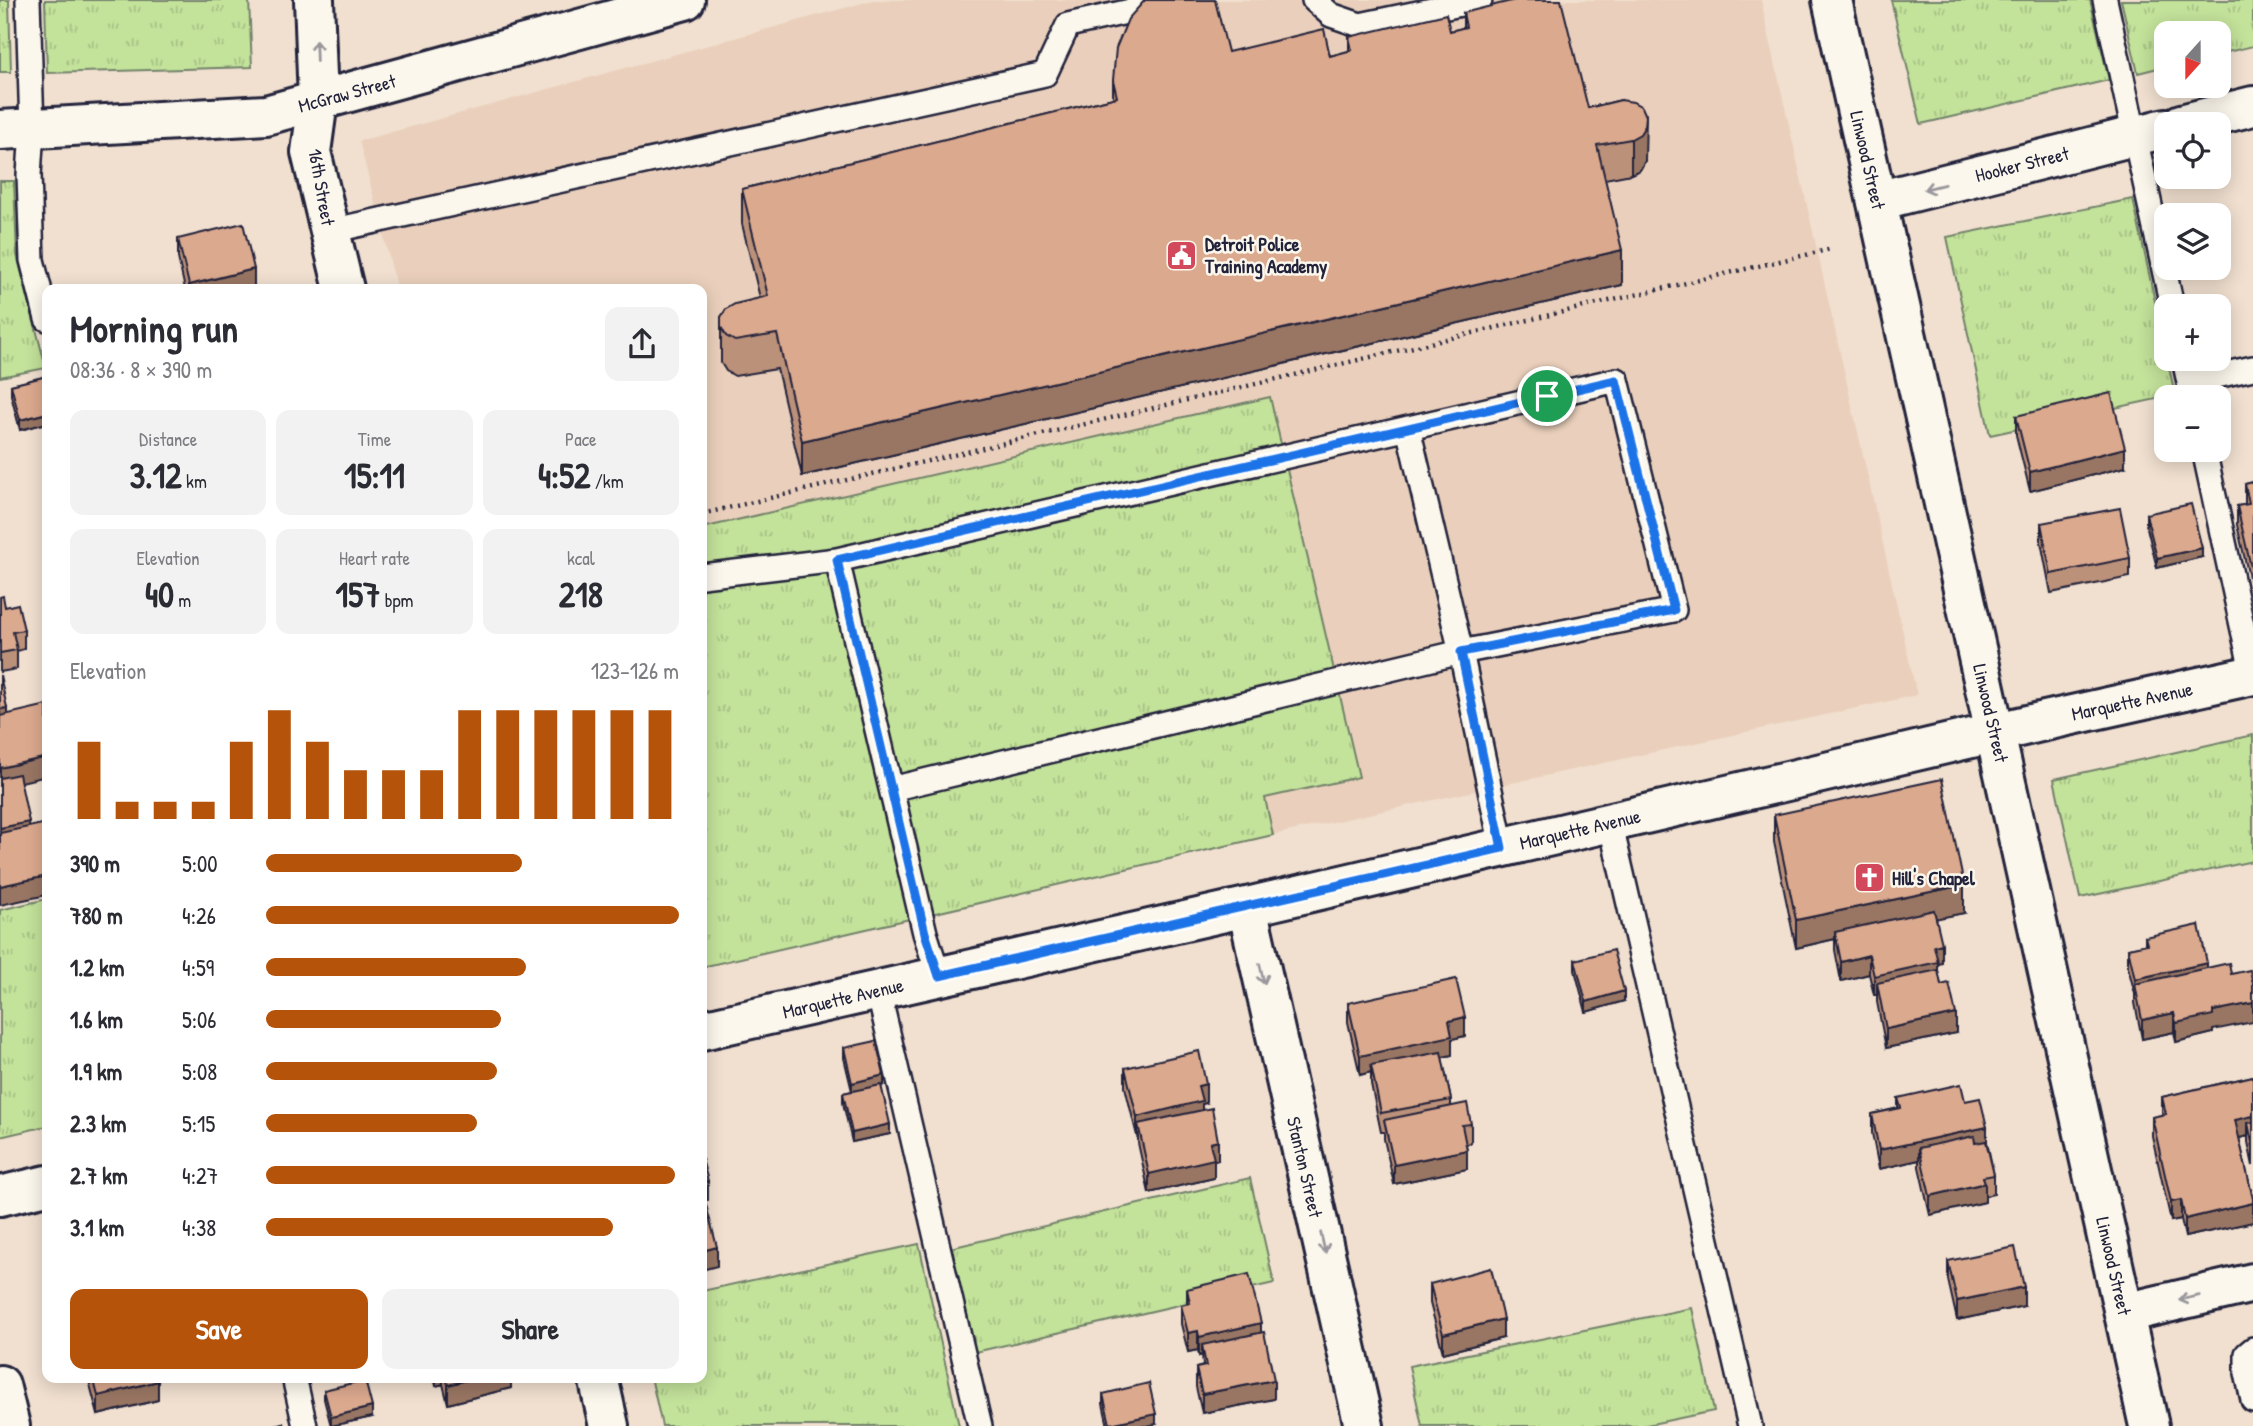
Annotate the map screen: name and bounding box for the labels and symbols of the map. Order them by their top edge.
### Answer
north arrow [2154,21,2231,98]
one-way arrow [310,39,323,62]
street label: McGraw Street [295,67,399,118]
street label: Linwood Street [1844,108,1892,212]
street label: Hooker Street [1972,140,2072,188]
street label: 16th Street [302,147,342,228]
one-way arrow [1923,181,1946,194]
place label: Detroit Police Training Academy [1204,231,1327,280]
public building icon: Detroit Police Training Academy [1165,238,1199,272]
pin [1517,366,1577,426]
street label: Linwood Street [1967,661,2015,765]
street label: Marquette Avenue [2069,675,2195,727]
street label: Marquette Avenue [1517,802,1643,856]
church icon: Hill's Chapel [1852,861,1886,895]
place label: Hill's Chapel [1892,865,1976,892]
one-way arrow [1255,962,1269,985]
street label: Marquette Avenue [780,971,906,1025]
street label: Stanton Street [1281,1114,1329,1220]
street label: Linwood Street [2090,1214,2138,1318]
one-way arrow [1316,1231,1330,1254]
one-way arrow [2178,1292,2201,1305]

